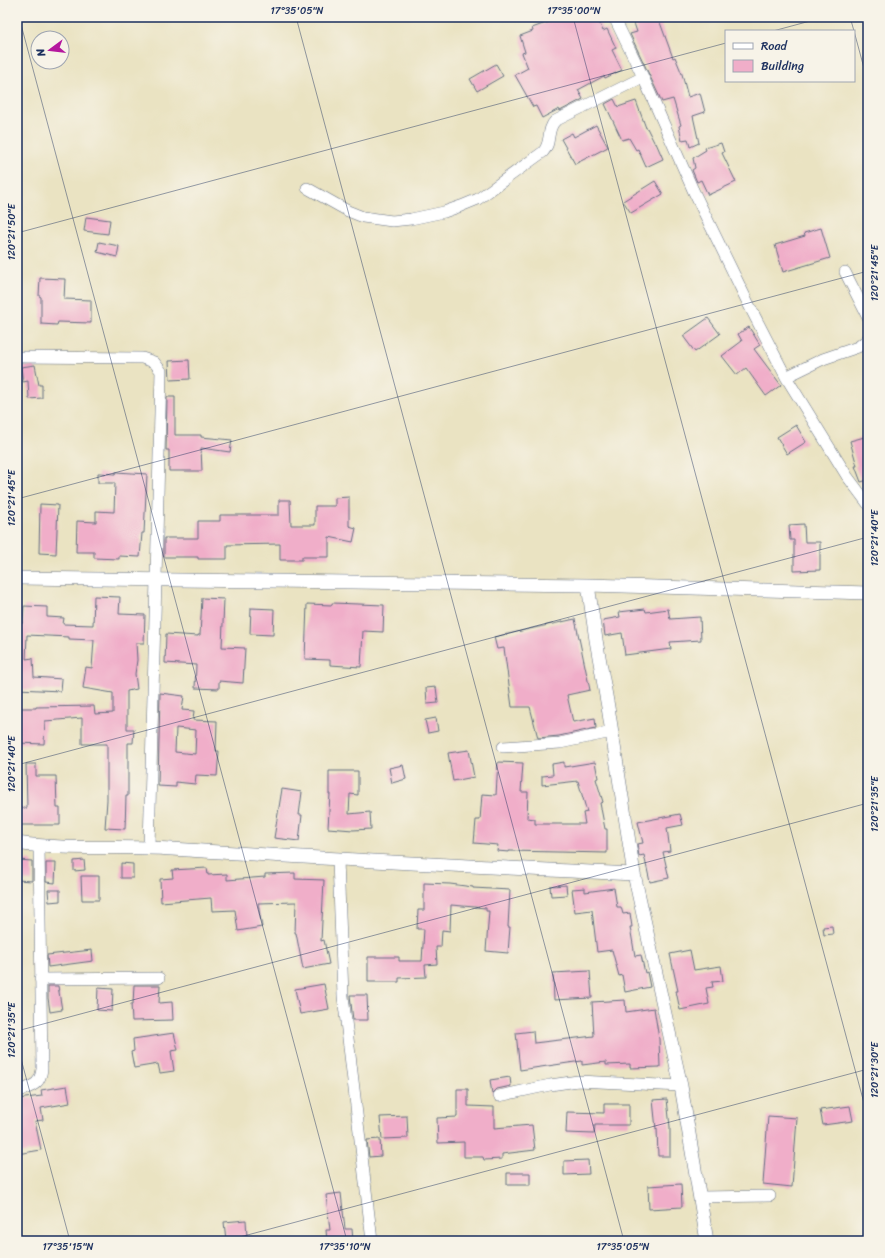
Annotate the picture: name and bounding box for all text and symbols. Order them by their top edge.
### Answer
text: 17°35'05"N [270,2,324,20]
text: 17°35'00"N [547,2,601,20]
north arrow [30,30,70,70]
legend [725,30,855,82]
text: Road [761,35,788,57]
text: N [31,46,51,60]
text: Building [761,55,804,77]
text: 120°21'50"E [3,202,21,260]
text: 120°21'45"E [866,243,884,301]
text: 120°21'45"E [3,468,21,526]
text: 120°21'40"E [866,508,884,566]
text: 120°21'40"E [3,734,21,792]
text: 120°21'35"E [866,775,884,832]
text: 120°21'35"E [3,1001,21,1058]
text: 120°21'30"E [866,1041,884,1098]
text: 17°35'15"N [42,1238,94,1256]
text: 17°35'10"N [319,1238,371,1256]
text: 17°35'05"N [596,1238,650,1256]

